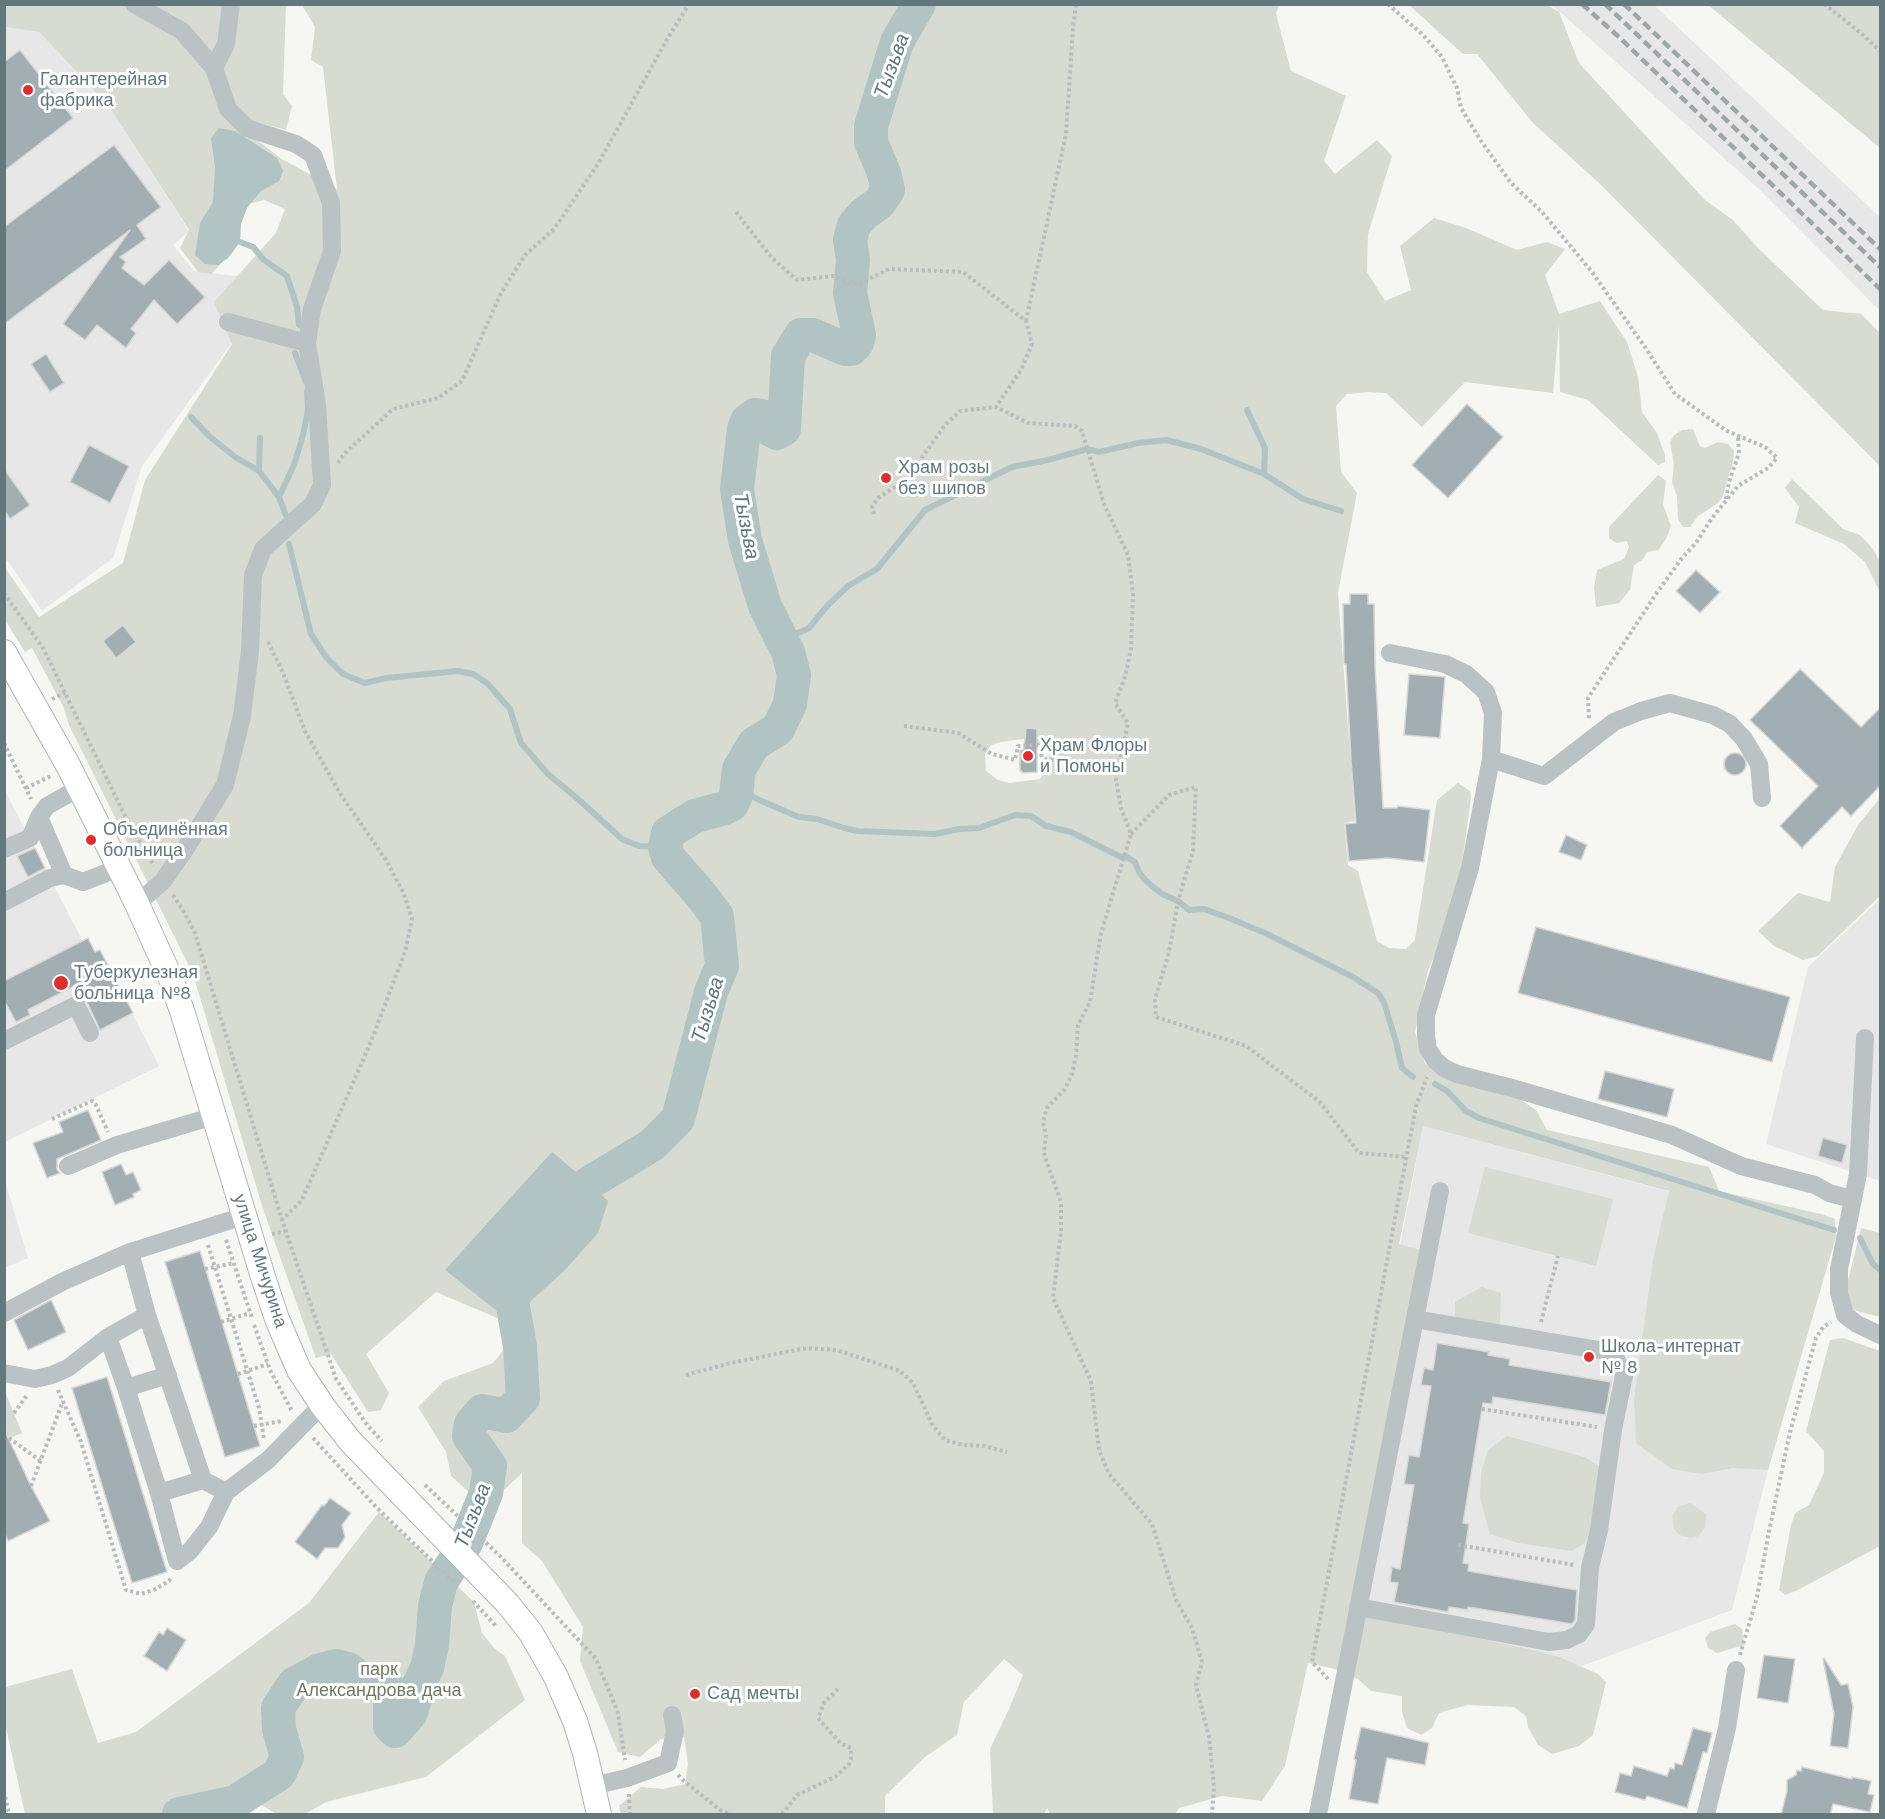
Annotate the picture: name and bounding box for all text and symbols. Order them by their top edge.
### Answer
water label: Тызьва [869,30,915,102]
place label: Галантерейная фабрика [40,69,167,112]
marker: Галантерейная фабрика [21,83,35,97]
place label: Храм розы без шипов [898,457,990,500]
marker: Храм розы без шипов [879,471,893,485]
water label: Тызьва [728,491,764,561]
place label: Храм Флоры и Помоны [1040,735,1147,777]
marker: Храм Флоры и Помоны [1021,749,1035,763]
place label: Объединённая больница [103,819,228,862]
marker: Объединённая больница [84,833,98,847]
place label: Туберкулезная больница №8 [74,962,198,1004]
marker: Туберкулезная больница №8 [52,974,70,992]
water label: Тызьва [687,974,729,1046]
street label: улица Мичурина [228,1192,292,1330]
place label: Школа-интернат № 8 [1601,1336,1741,1378]
marker: Школа-интернат № 8 [1582,1350,1596,1364]
water label: Тызьва [450,1480,496,1552]
park label: парк Александрова дача [296,1659,462,1702]
place label: Сад мечты [707,1683,799,1705]
marker: Сад мечты [688,1687,702,1701]

